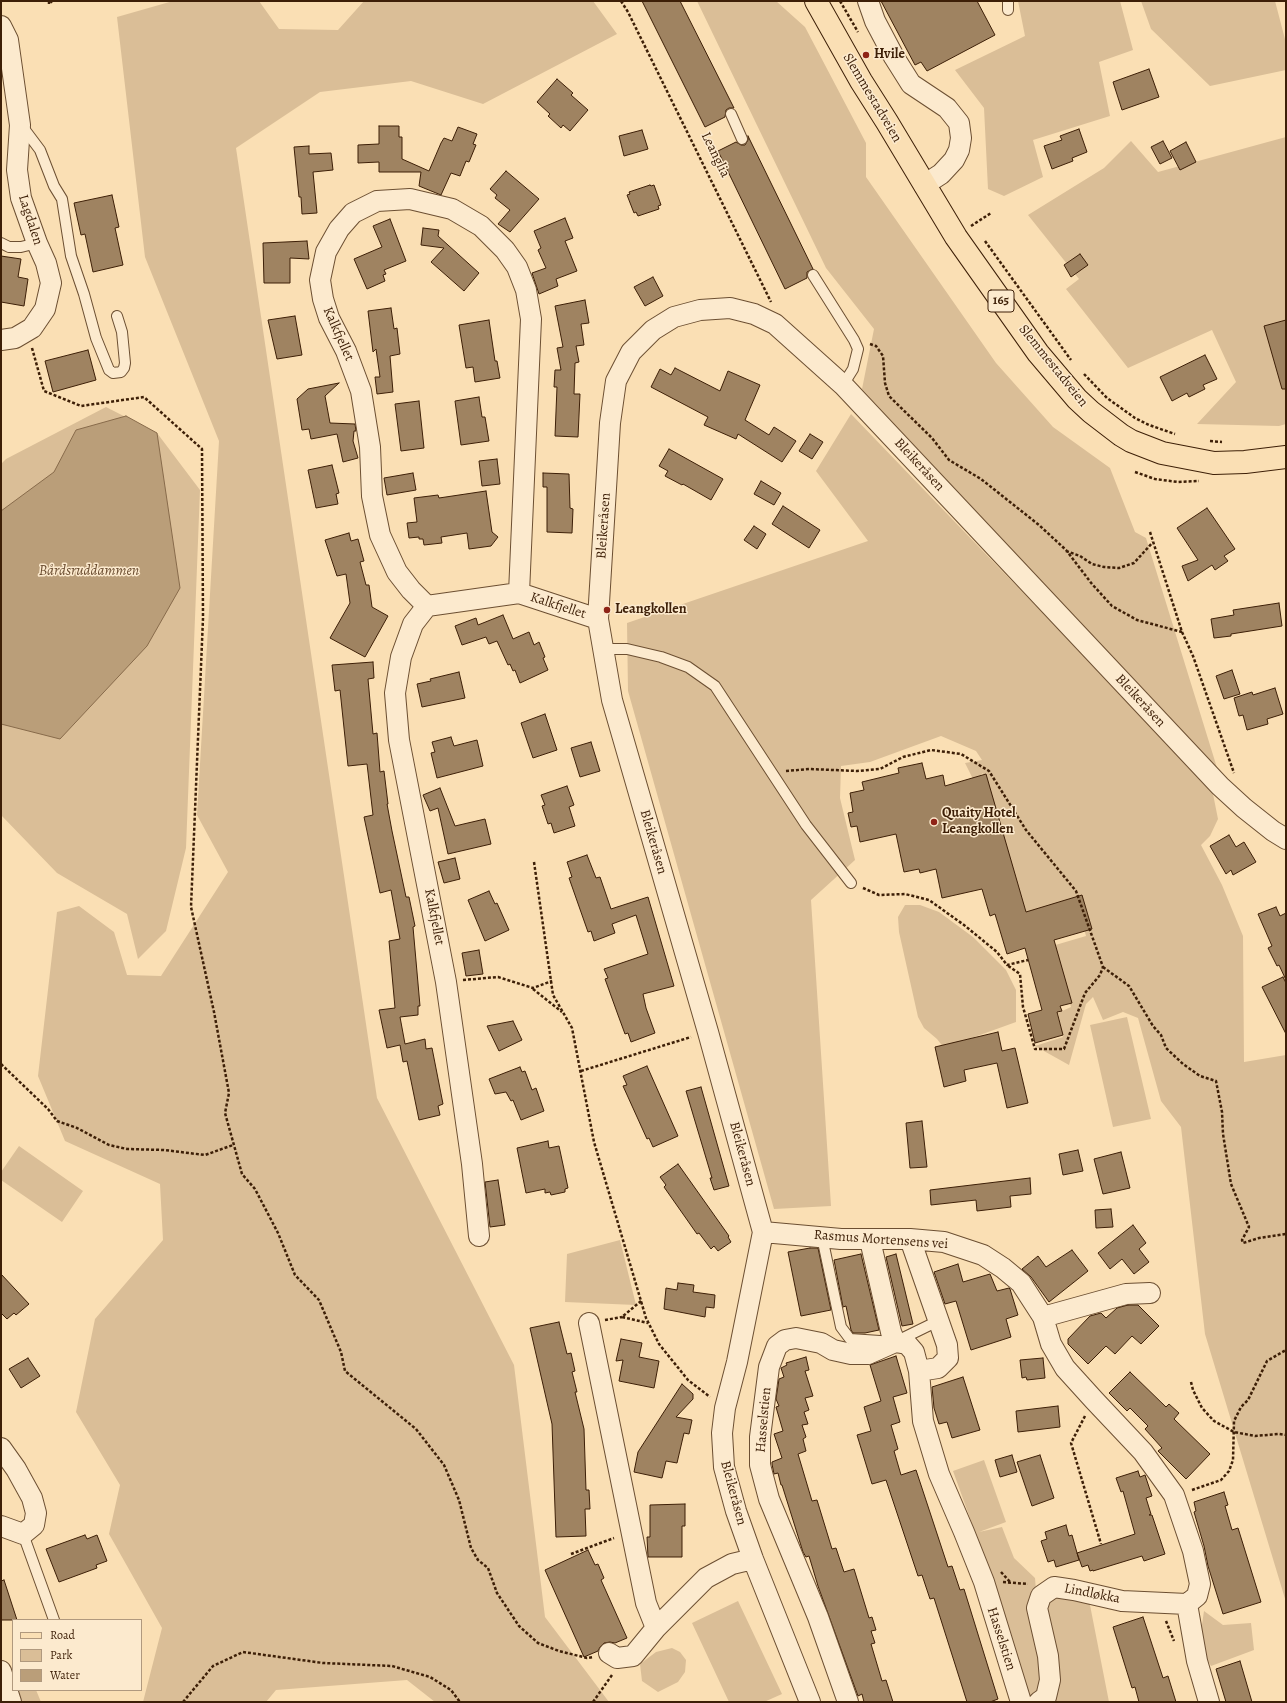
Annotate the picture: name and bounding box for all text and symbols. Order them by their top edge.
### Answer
place label: Hvile [874,47,905,63]
street label: Slemmestadveien [839,50,905,146]
marker: Hvile [861,50,871,60]
street label: Leanglia [697,130,733,180]
street label: Lagdalen [14,193,46,247]
road number: 165 [988,290,1014,312]
street label: Kalkfjellet [319,304,357,364]
street label: Slemmestadveien [1015,321,1091,411]
street label: Bleikeråsen [890,435,948,495]
street label: Bleikeråsen [593,492,615,560]
water label: Bårdsruddammen [39,562,139,580]
street label: Kalkfjellet [528,589,588,623]
place label: Leangkollen [615,602,687,618]
marker: Leangkollen [602,605,612,615]
street label: Bleikeråsen [1111,671,1169,731]
place label: Quaity Hotel Leangkollen [942,806,1016,838]
street label: Bleikeråsen [636,808,670,876]
marker: Quaity Hotel Leangkollen [929,817,939,827]
street label: Kalkfjellet [420,887,448,947]
street label: Bleikeråsen [725,1120,759,1188]
street label: Rasmus Mortensens vei [813,1227,949,1253]
street label: Hasselstien [753,1386,775,1454]
street label: Bleikeråsen [716,1459,750,1527]
street label: Lindløkka [1063,1580,1121,1608]
street label: Hasselstien [983,1605,1019,1673]
legend [12,1619,142,1691]
text: Road [50,1627,75,1643]
text: Park [50,1647,73,1663]
text: Water [50,1667,80,1683]

